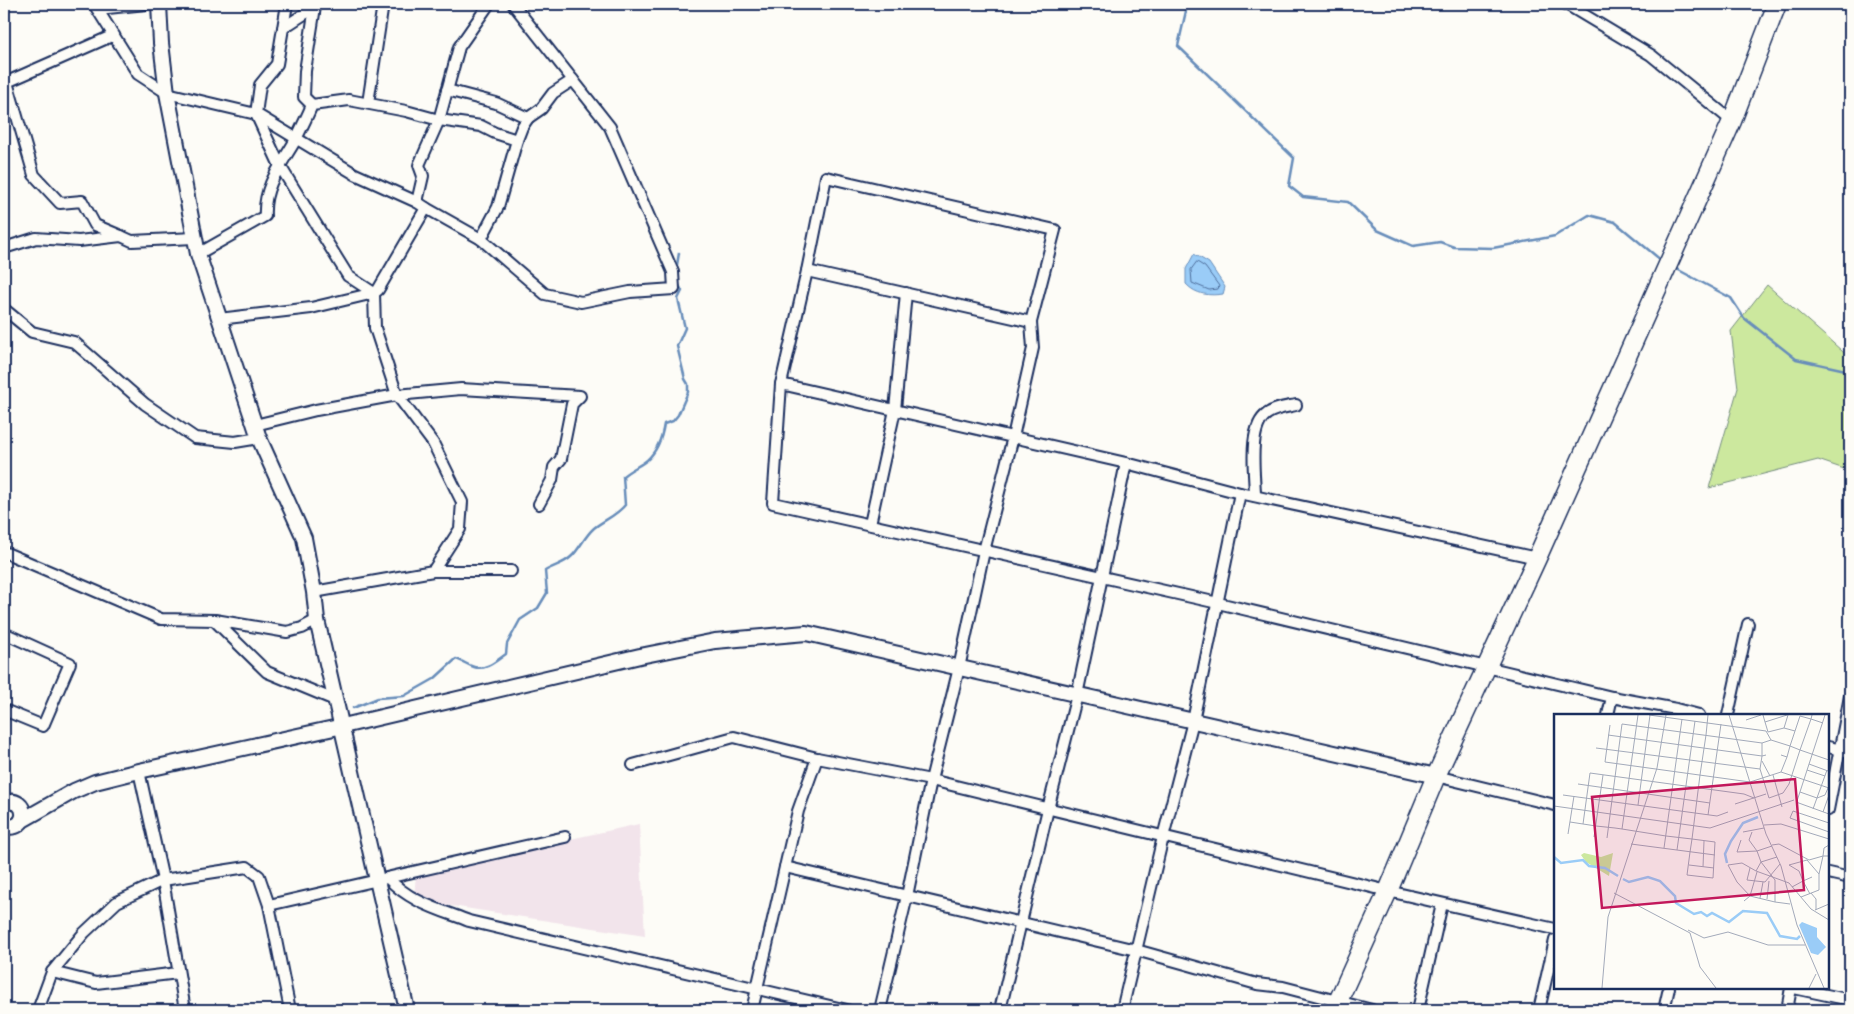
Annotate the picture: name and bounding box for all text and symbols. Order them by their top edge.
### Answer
inset map [1554,714,1829,989]

